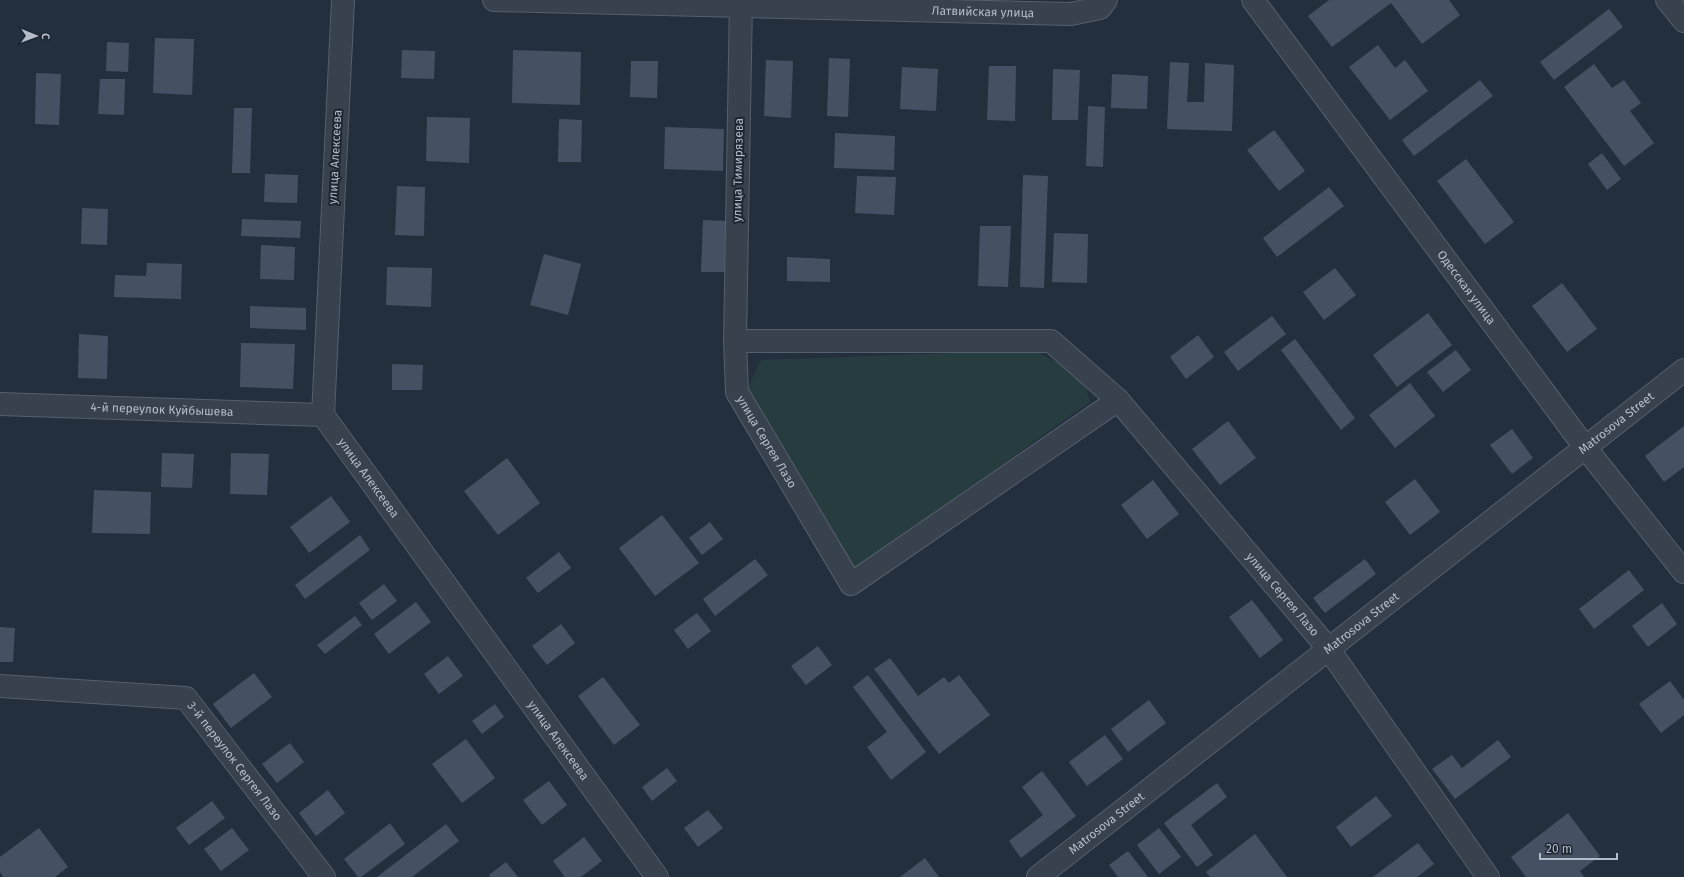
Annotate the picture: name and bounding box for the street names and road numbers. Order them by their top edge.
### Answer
street label: Латвийская улица [931,4,1034,20]
street label: улица Алексеева [326,109,344,205]
street label: улица Тимирязева [730,118,746,222]
street label: Одесская улица [1434,248,1498,327]
street label: Matrosova Street [1576,389,1657,457]
street label: улица Сергея Лазо [734,393,799,491]
street label: 4-й переулок Куйбышева [90,400,234,419]
street label: улица Алексеева [335,435,402,520]
street label: улица Сергея Лазо [1243,550,1322,639]
street label: Matrosova Street [1321,589,1402,657]
street label: улица Алексеева [525,698,592,783]
street label: 3-й переулок Сергея Лазо [184,699,285,823]
street label: Matrosova Street [1066,789,1148,857]

